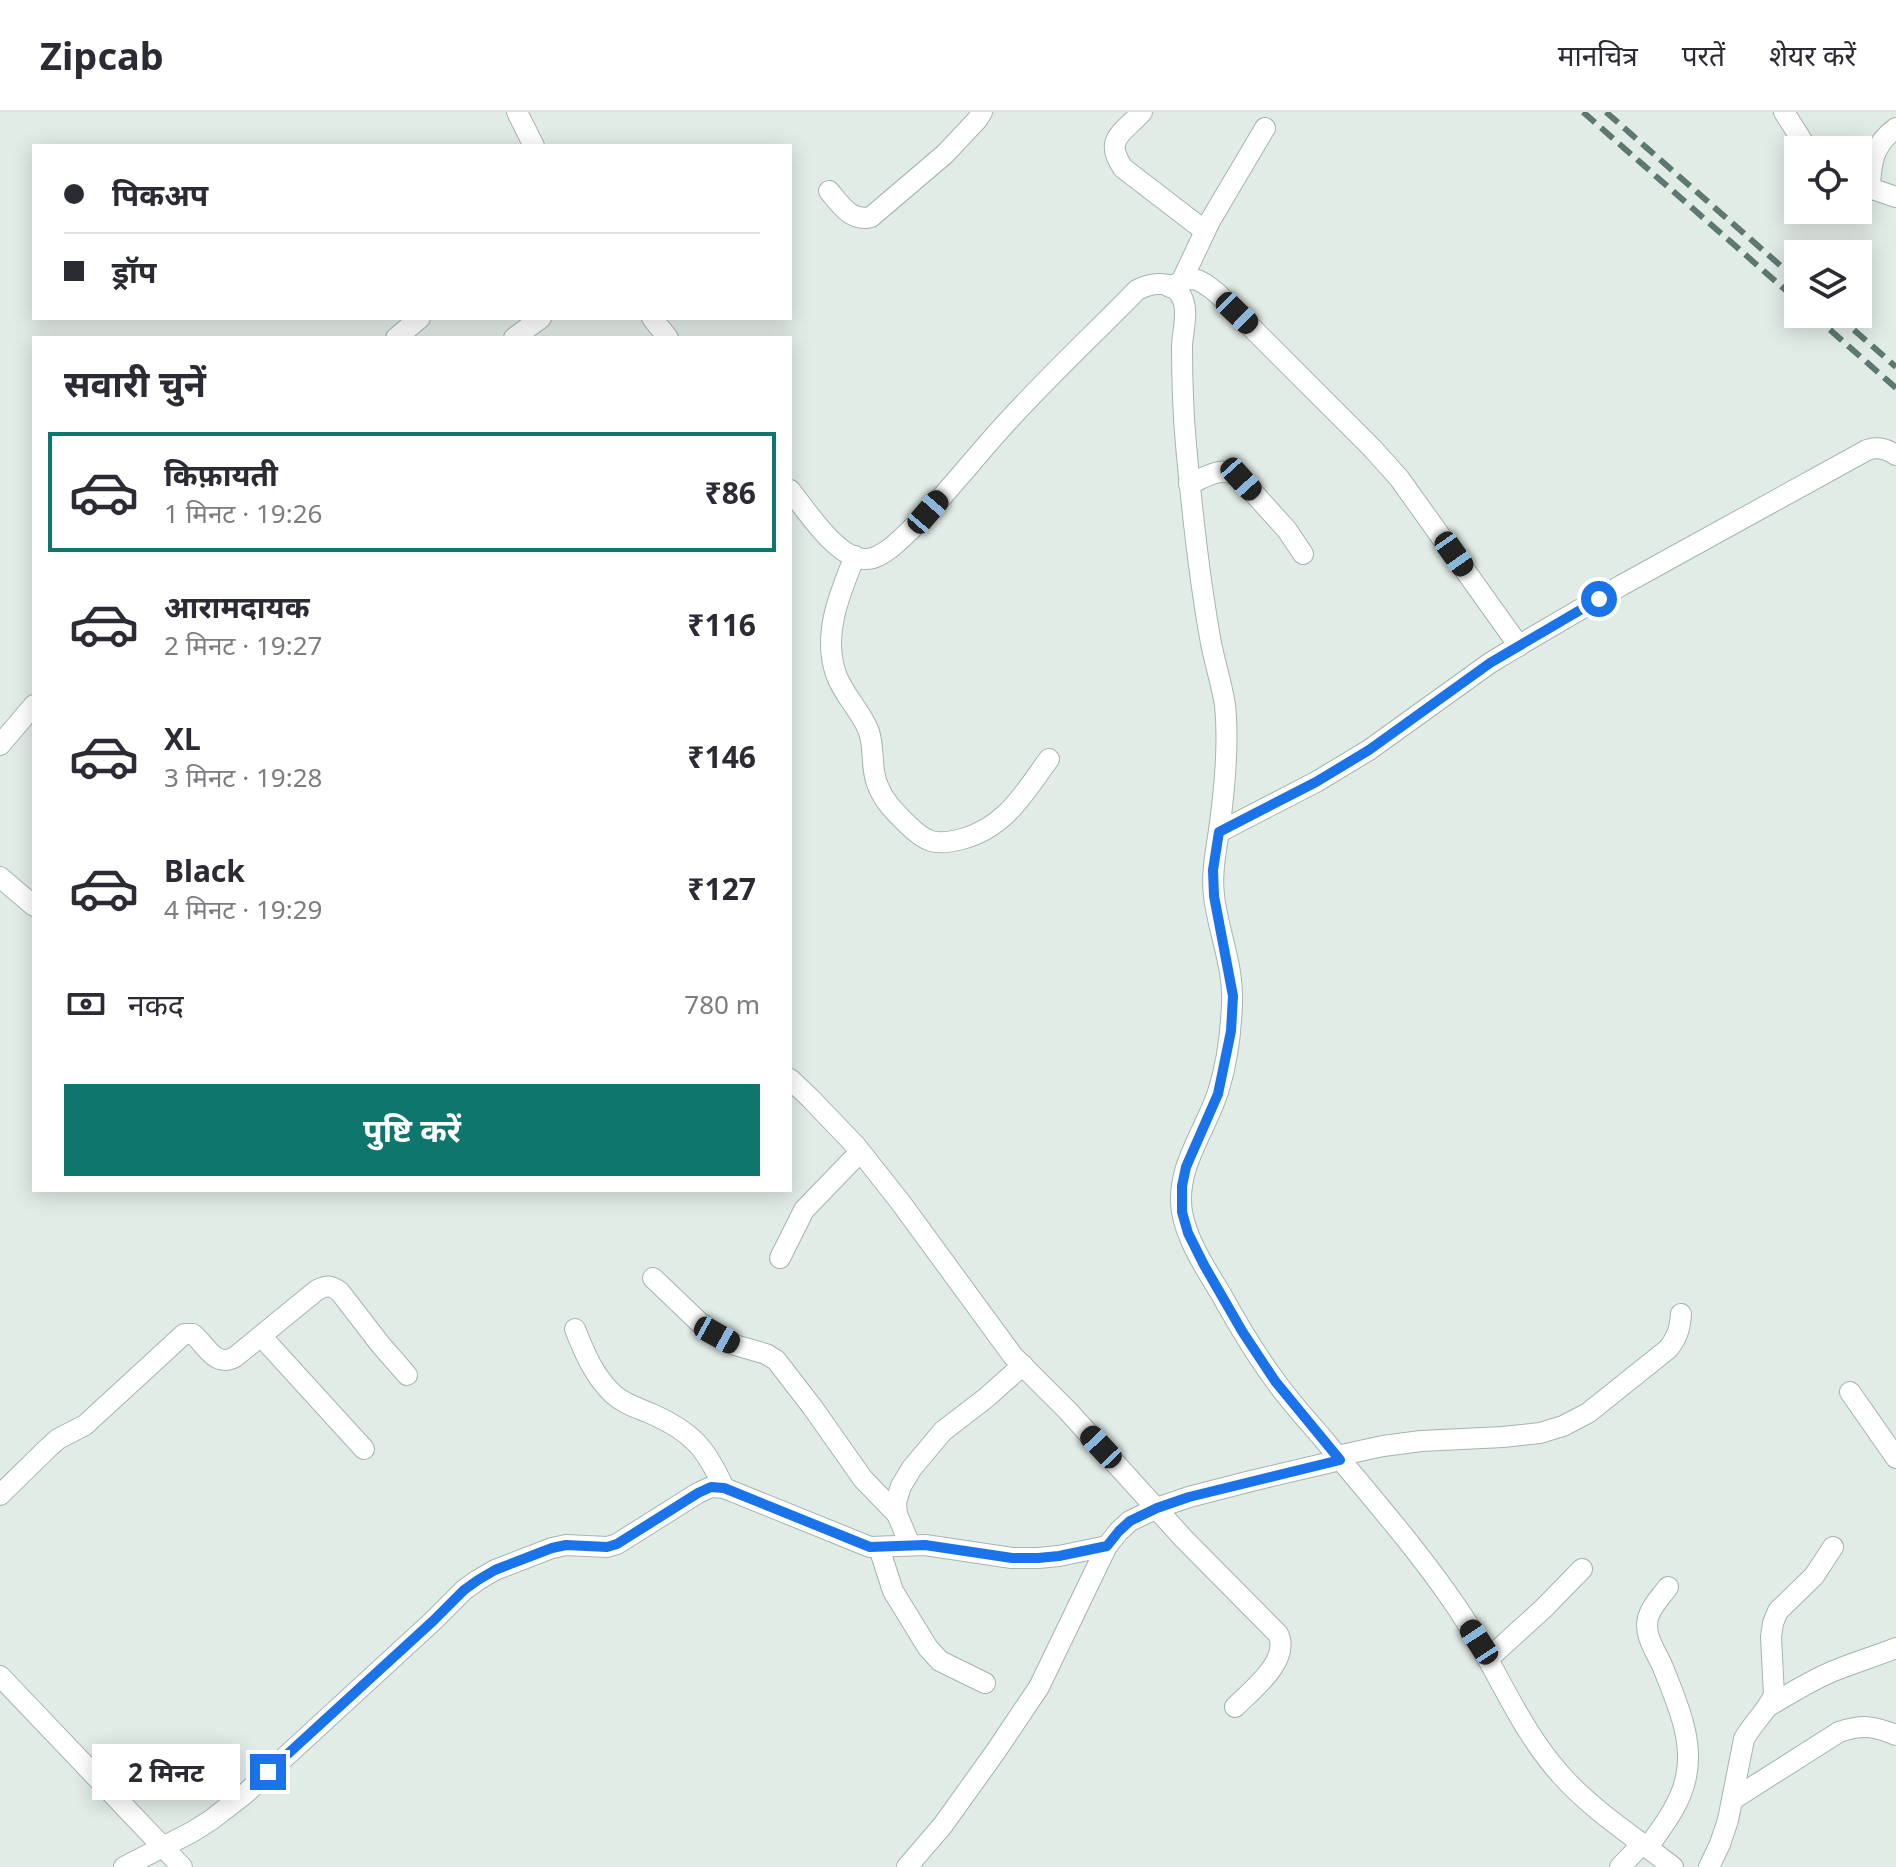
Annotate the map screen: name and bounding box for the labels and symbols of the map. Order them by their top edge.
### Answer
car [1211,288,1263,338]
car [1216,453,1266,505]
car [903,486,953,538]
car [1430,527,1478,581]
route start [1581,581,1617,617]
car [690,1313,744,1357]
car [1076,1421,1126,1473]
car [1456,1615,1502,1669]
callout: 2 मिनट [92,1744,240,1800]
route end [250,1754,286,1790]

